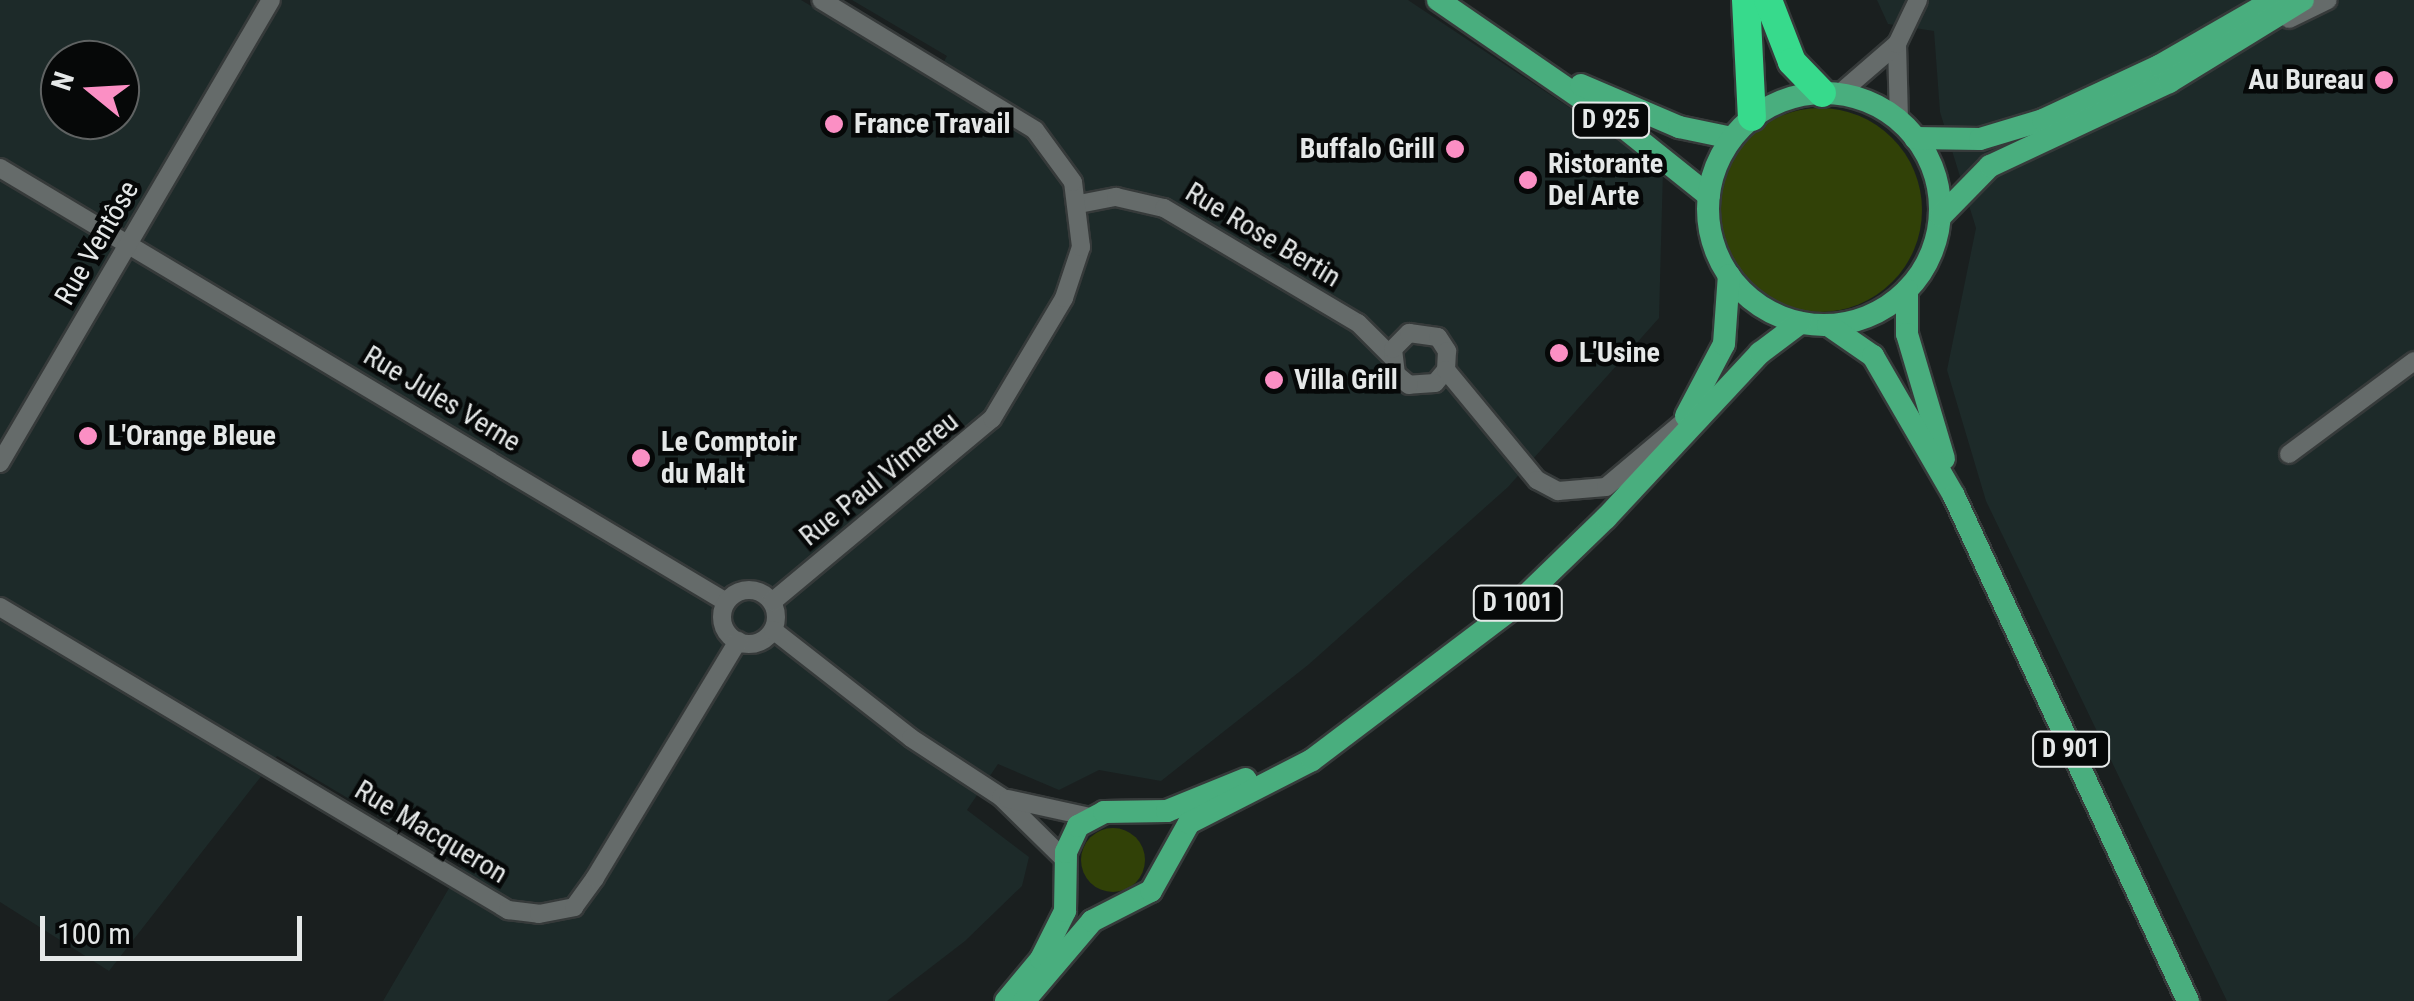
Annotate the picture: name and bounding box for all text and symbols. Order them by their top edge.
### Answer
north arrow [40,40,140,140]
place label: Au Bureau [2248,63,2364,97]
text: N [45,68,81,94]
marker: Au Bureau [2373,69,2395,91]
road number: D 925 [1571,100,1651,140]
place label: France Travail [854,107,1011,141]
marker: France Travail [823,113,845,135]
place label: Buffalo Grill [1300,132,1435,166]
marker: Buffalo Grill [1444,138,1466,160]
place label: Ristorante Del Arte [1548,147,1663,213]
marker: Ristorante Del Arte [1517,169,1539,191]
street label: Rue Ventôse [48,175,146,311]
street label: Rue Rose Bertin [1179,176,1347,294]
place label: L'Usine [1579,336,1660,370]
street label: Rue Jules Verne [357,339,527,459]
marker: L'Usine [1548,342,1570,364]
place label: Villa Grill [1294,363,1398,397]
marker: Villa Grill [1263,369,1285,391]
street label: Rue Paul Vimereu [793,405,965,553]
place label: L'Orange Bleue [108,419,276,453]
marker: L'Orange Bleue [77,425,99,447]
place label: Le Comptoir du Malt [661,425,797,491]
marker: Le Comptoir du Malt [630,447,652,469]
road number: D 1001 [1470,583,1566,623]
road number: D 901 [2031,729,2111,769]
street label: Rue Macqueron [349,773,513,891]
scale bar [45,896,308,958]
text: 100 m [57,916,131,951]

